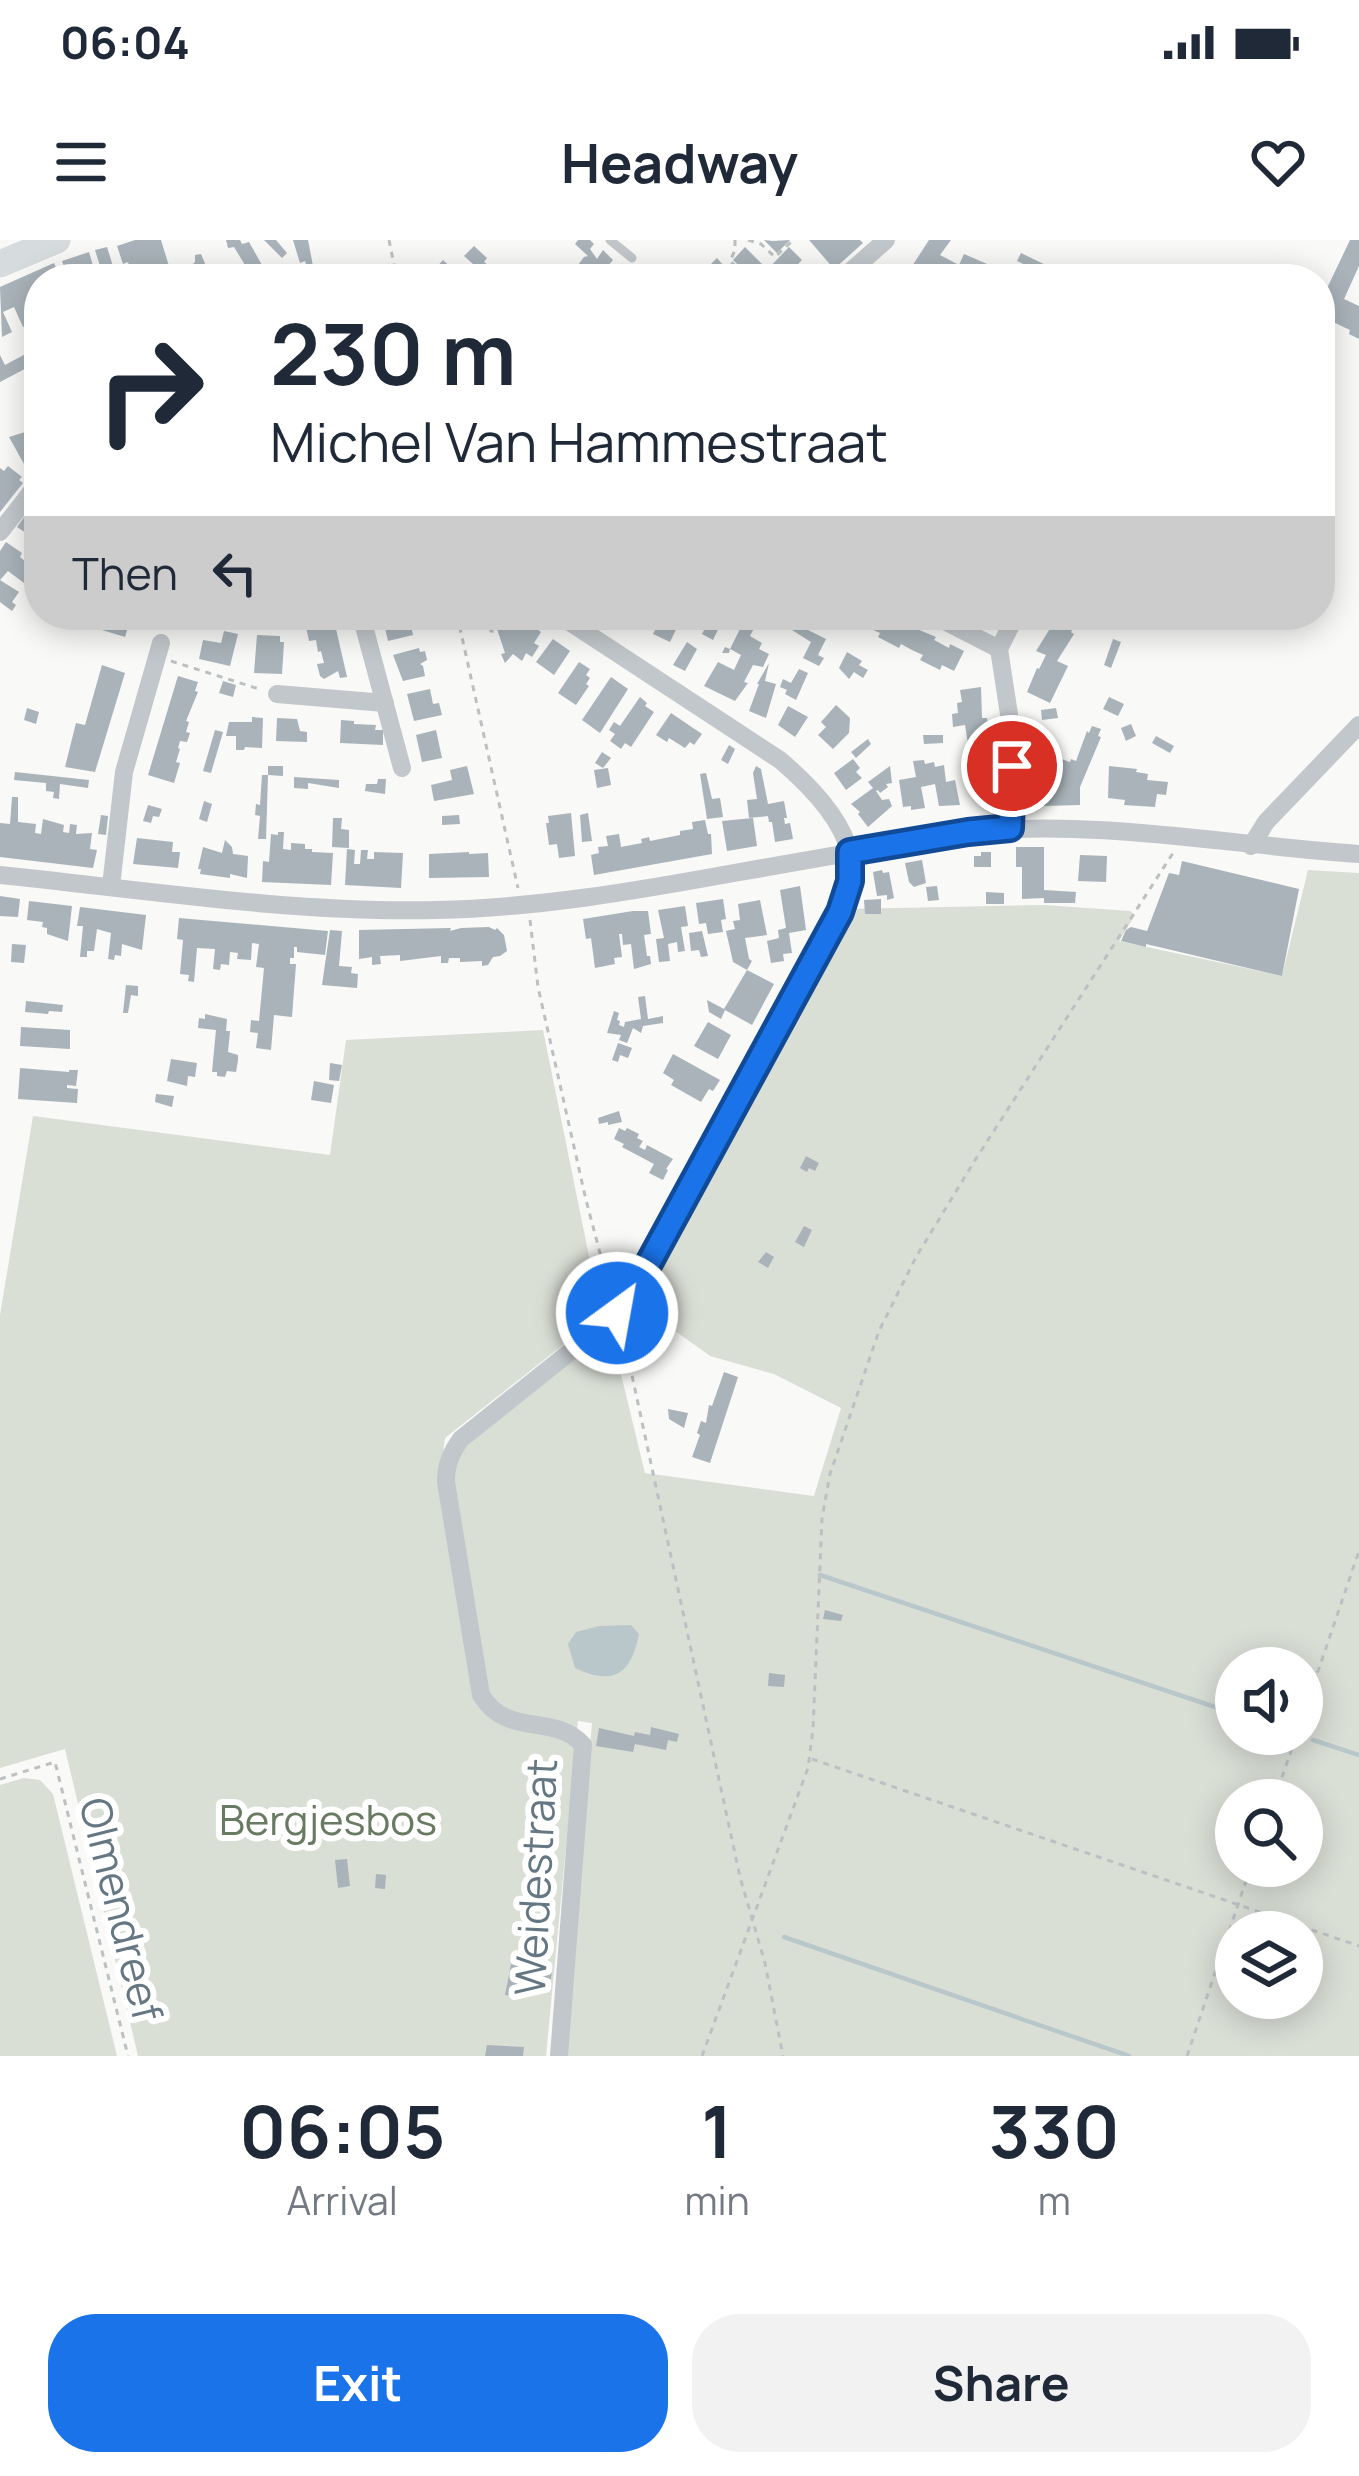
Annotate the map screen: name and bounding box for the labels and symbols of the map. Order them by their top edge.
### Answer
pin [961,715,1063,817]
position arrow [554,1250,680,1376]
street label: Weidestraat [500,1757,570,1997]
park label: Bergjesbos [219,1790,437,1848]
street label: Olmendreef [66,1791,178,2027]

